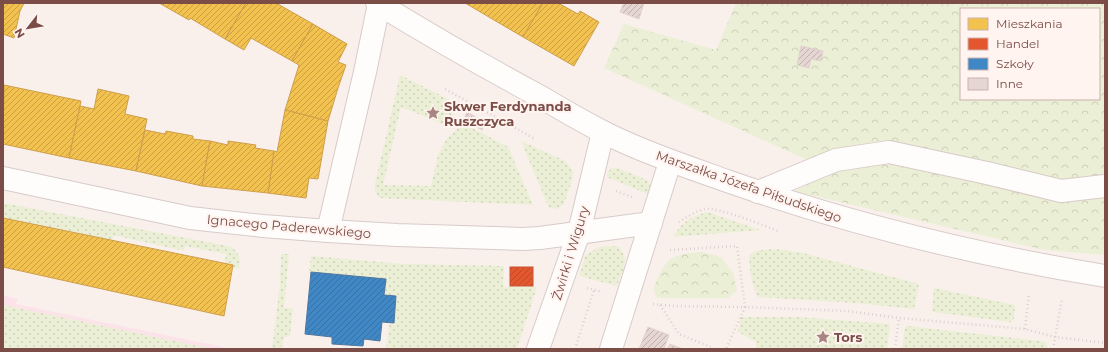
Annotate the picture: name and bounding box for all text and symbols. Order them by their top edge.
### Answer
north arrow [8,8,48,48]
legend [960,8,1100,100]
text: Mieszkania [996,16,1062,31]
text: N [11,26,28,41]
text: Handel [996,36,1040,51]
text: Szkoły [996,56,1034,71]
text: Inne [996,76,1023,91]
place label: Skwer Ferdynanda Ruszczyca [444,98,572,129]
place icon: Skwer Ferdynanda Ruszczyca [425,105,441,121]
street label: Marszałka Józefa Piłsudskiego [654,147,844,225]
street label: Żwirki i Wigury [548,203,592,302]
street label: Ignacego Paderewskiego [206,211,372,241]
place icon: Tors [815,329,831,345]
place label: Tors [834,329,862,345]

